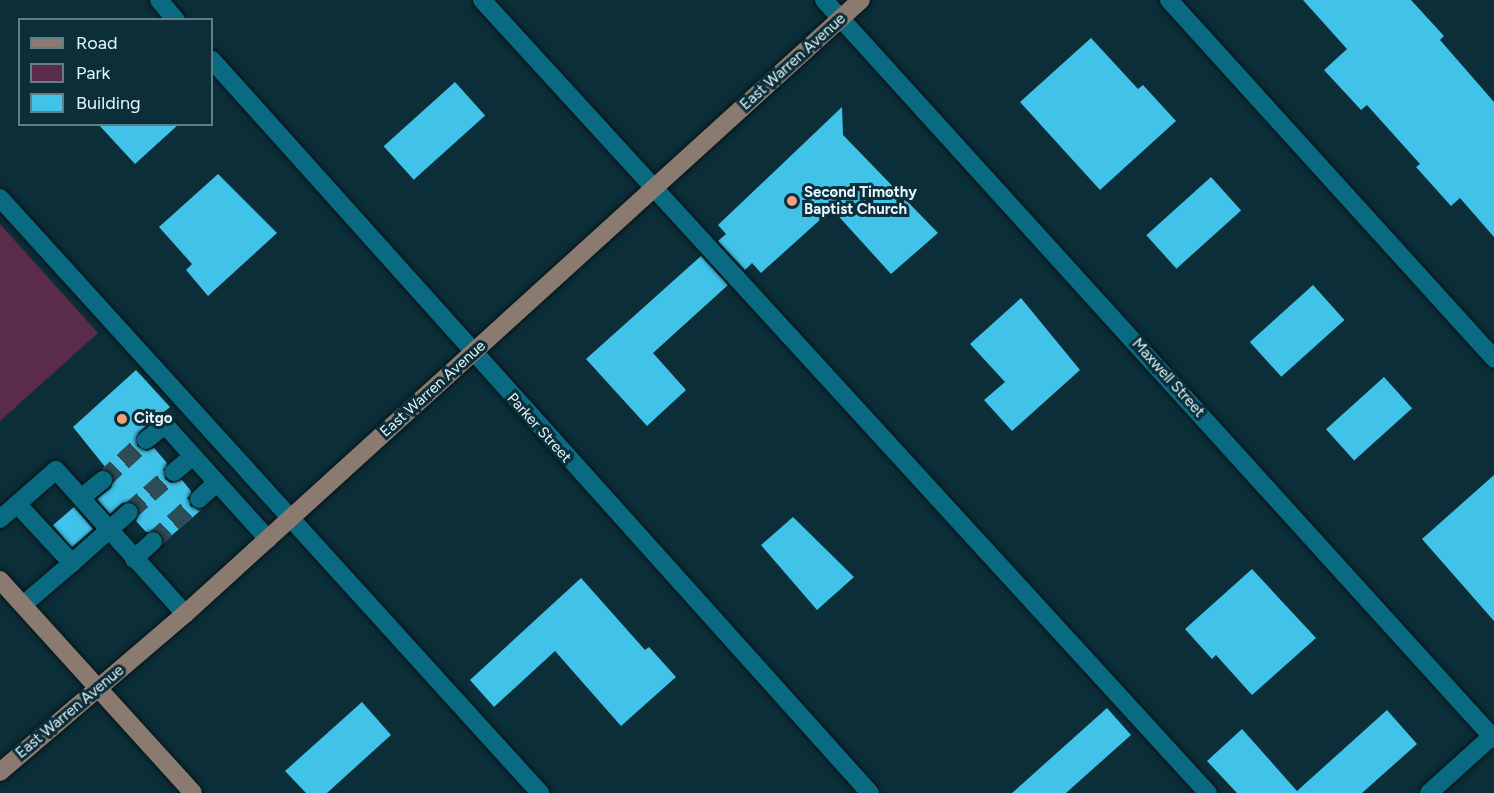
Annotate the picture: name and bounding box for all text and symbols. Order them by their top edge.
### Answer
street label: East Warren Avenue [737,10,849,114]
legend [18,18,213,126]
text: Road [76,32,117,54]
text: Park [76,62,110,84]
text: Building [76,92,141,114]
place label: Second Timothy Baptist Church [804,183,917,218]
marker: Second Timothy Baptist Church [785,194,799,208]
street label: Maxwell Street [1128,335,1208,421]
street label: East Warren Avenue [377,337,489,441]
street label: Parker Street [503,390,575,466]
place label: Citgo [134,410,172,428]
marker: Citgo [115,412,129,426]
street label: East Warren Avenue [12,662,128,762]

